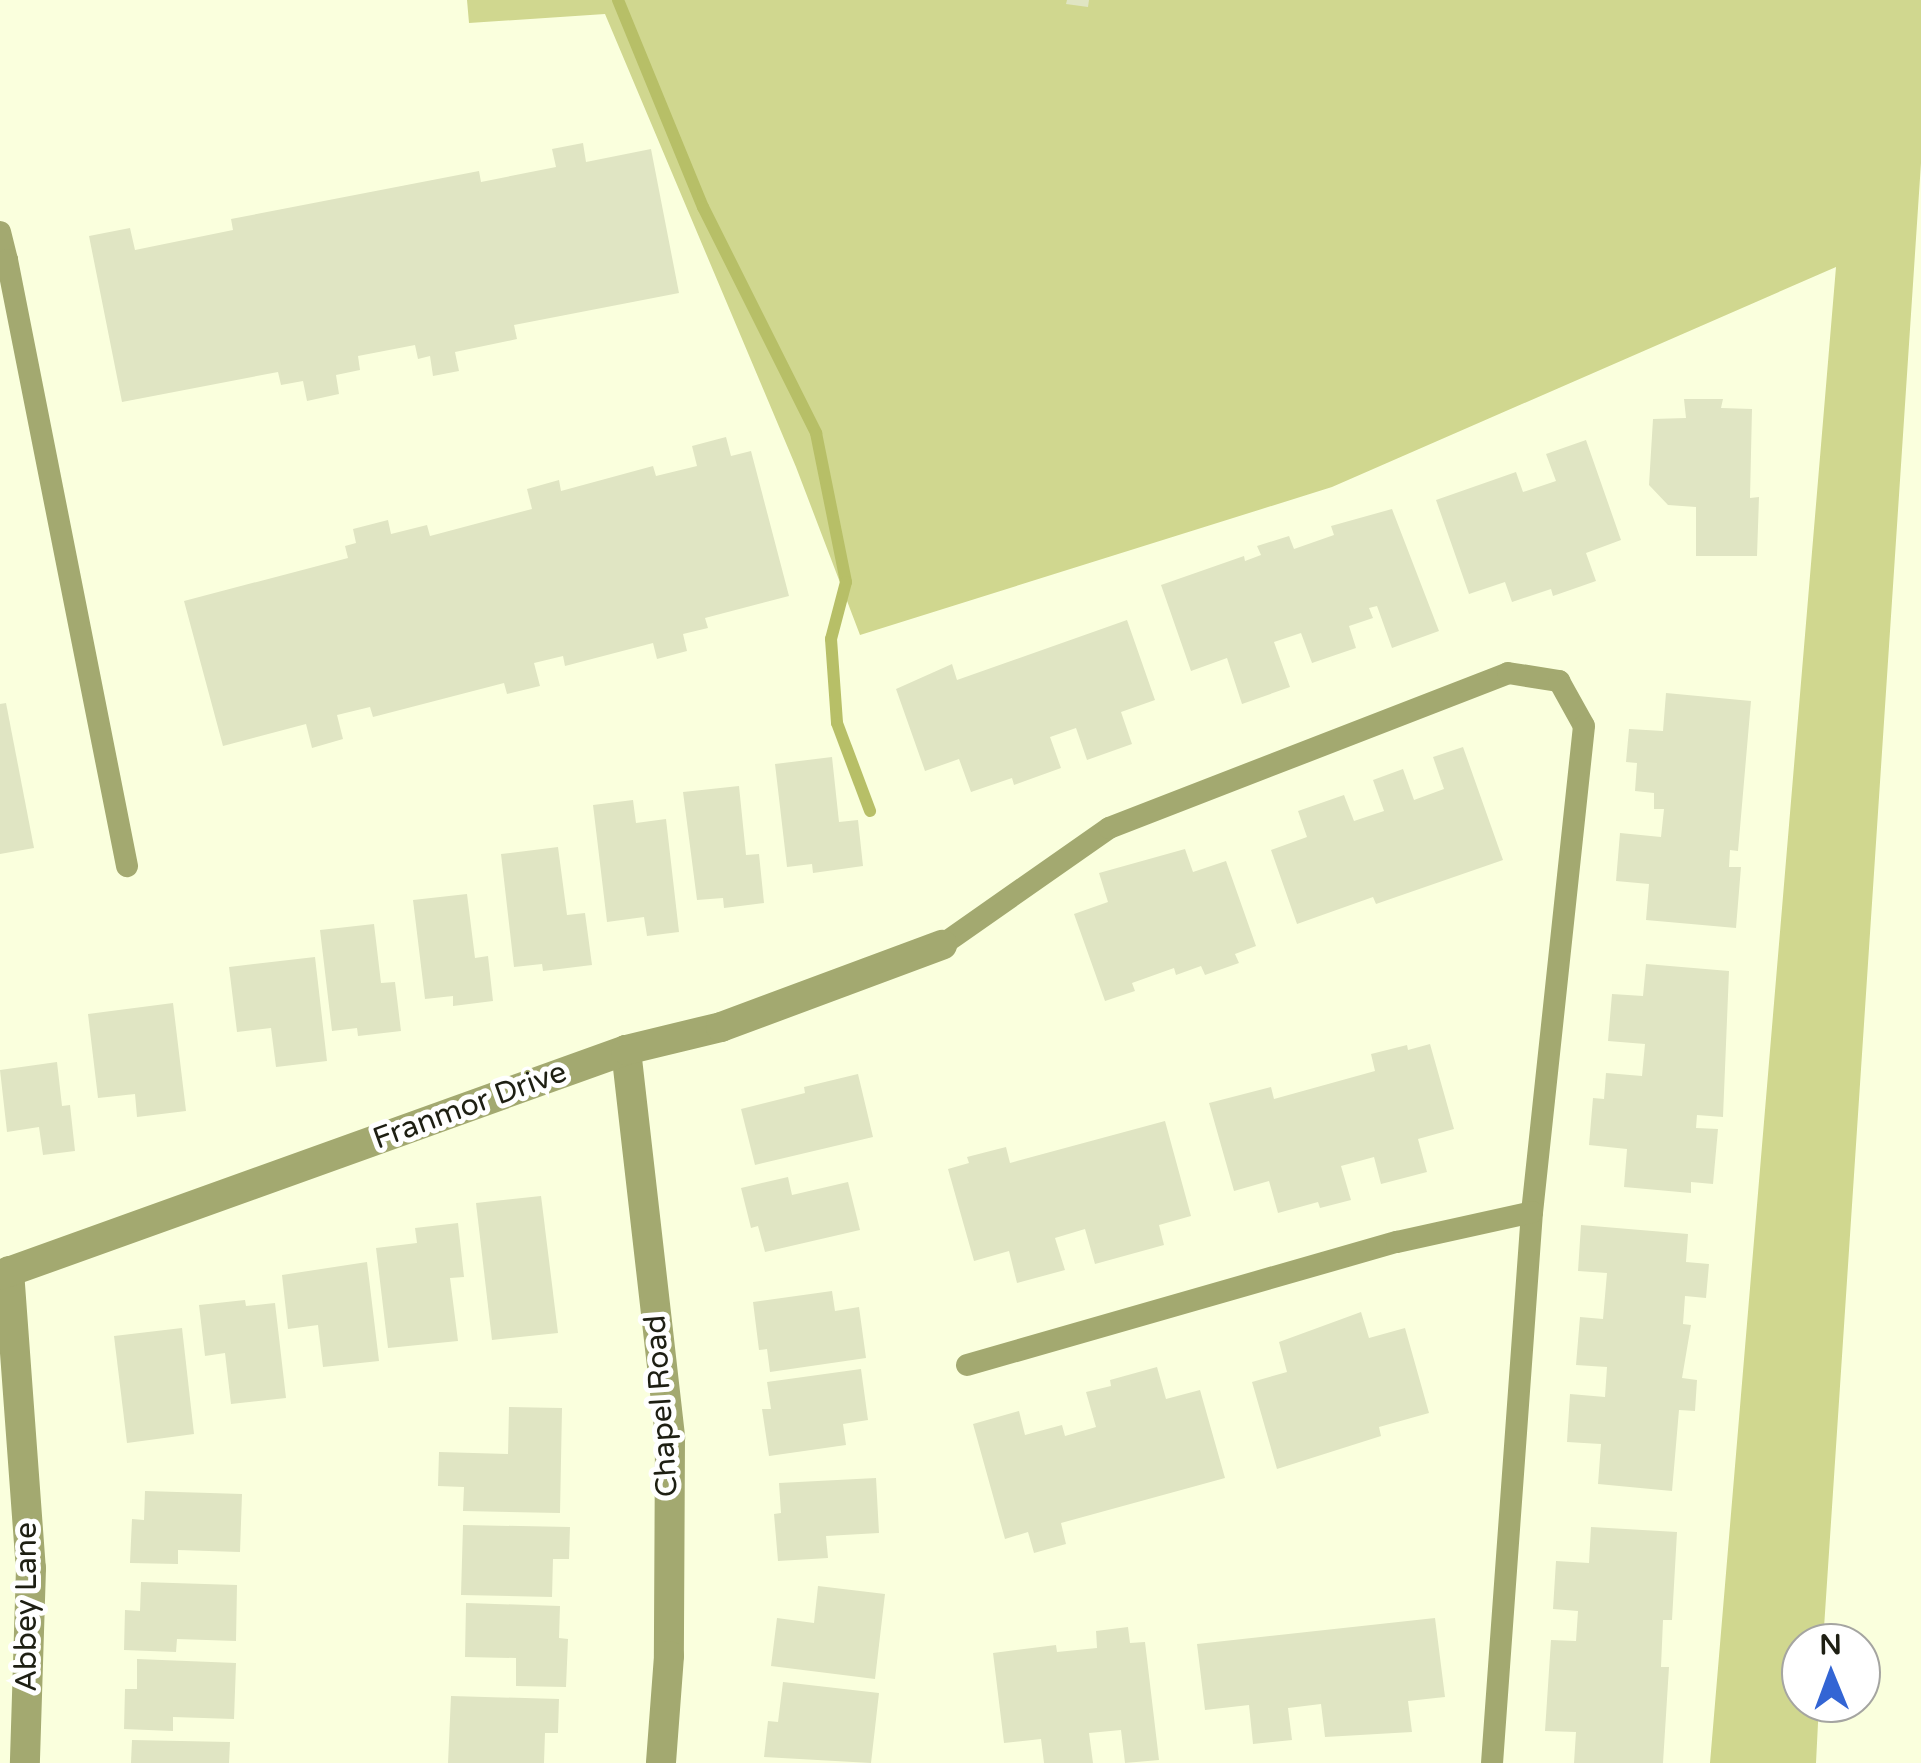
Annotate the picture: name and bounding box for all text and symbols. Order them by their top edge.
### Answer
street label: Franmor Drive [368,1054,572,1158]
street label: Chapel Road [638,1314,686,1498]
street label: Abbey Lane [9,1522,45,1692]
north arrow [1781,1623,1881,1723]
text: N [1819,1628,1842,1662]

